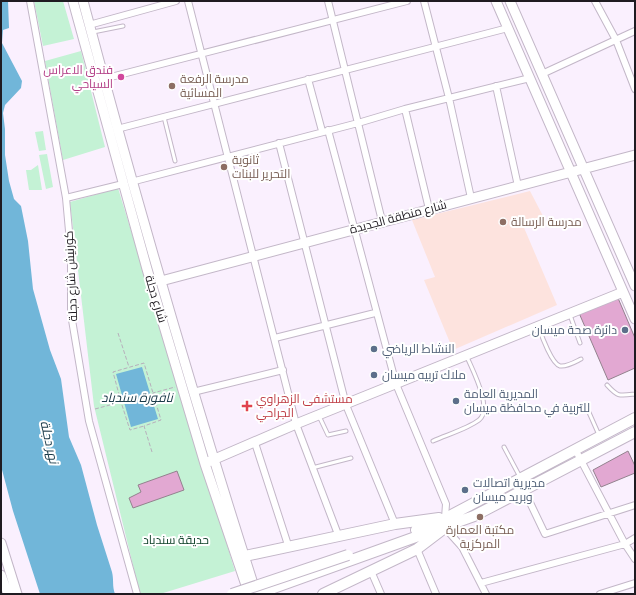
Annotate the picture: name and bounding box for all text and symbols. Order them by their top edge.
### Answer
place label: فندق الاعراس السياحي [43,63,113,94]
marker: فندق الاعراس السياحي [116,72,126,82]
place label: مدرسة الرفعة المسائية [180,72,249,101]
marker: مدرسة الرفعة المسائية [167,81,177,91]
place label: ثانوية التحرير للبنات [232,153,290,182]
marker: ثانوية التحرير للبنات [219,162,229,172]
street label: شارع منطقة الجديدة [348,197,449,238]
place label: مدرسة الرسالة [511,215,582,230]
marker: مدرسة الرسالة [498,217,508,227]
street label: كورنيش شارع دجلة [62,230,81,322]
street label: شارع دجلة [141,274,170,325]
place label: دائرة صحة ميسان [532,323,617,338]
marker: دائرة صحة ميسان [620,325,630,335]
place label: النشاط الرياضي [382,342,455,359]
marker: النشاط الرياضي [369,344,379,354]
place label: ملاك تربيه ميسان [382,368,466,383]
marker: ملاك تربيه ميسان [369,370,379,380]
place label: المديرية العامة للتربية في محافظة ميسان [464,387,590,418]
water label: نافورة سندباد [101,390,174,406]
place label: مستشفى الزهراوي الجراحي [256,392,353,423]
marker: المديرية العامة للتربية في محافظة ميسان [451,396,461,406]
marker: مستشفى الزهراوي الجراحي [241,400,253,412]
water label: نهر دجلة [36,419,62,467]
place label: مديرية اتصالات وبريد ميسان [473,476,545,505]
marker: مديرية اتصالات وبريد ميسان [460,485,470,495]
marker: مكتبة العمارة المركزية [475,512,485,522]
place label: مكتبة العمارة المركزية [446,523,514,552]
park label: حديقة سندباد [143,533,209,548]

